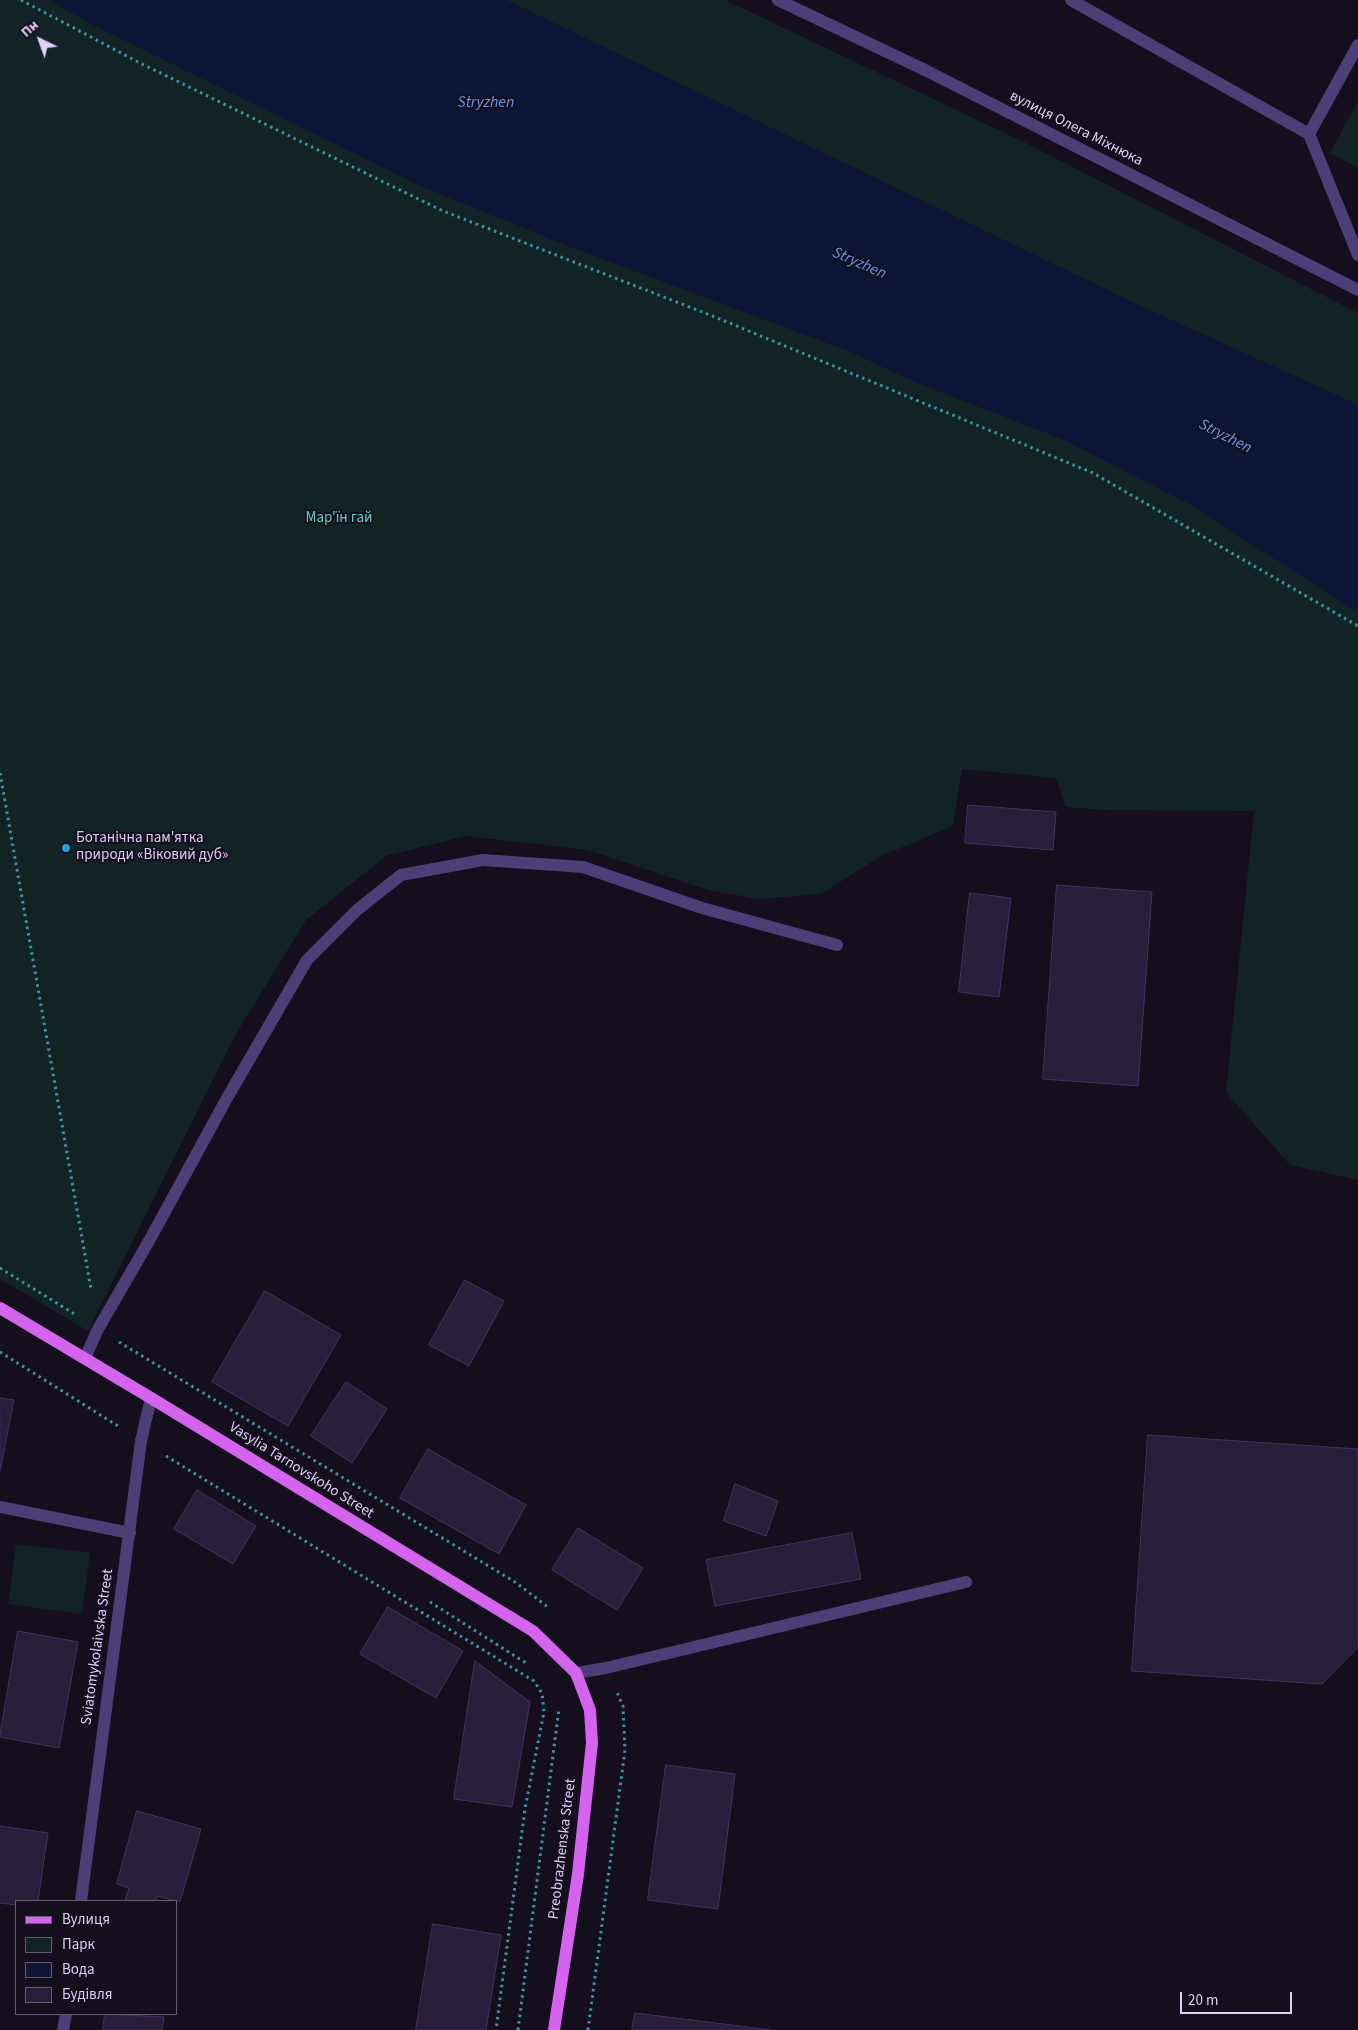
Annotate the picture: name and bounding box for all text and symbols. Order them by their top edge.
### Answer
north arrow [15,15,65,65]
text: Пн [17,16,43,42]
street label: вулиця Олега Міхнюка [1006,88,1146,170]
water label: Stryzhen [458,93,514,113]
water label: Stryzhen [829,244,889,284]
water label: Stryzhen [1195,416,1255,458]
park label: Мар'їн гай [306,510,372,528]
place label: Ботанічна пам'ятка природи «Віковий дуб» [76,830,228,865]
marker: Ботанічна пам'ятка природи «Віковий дуб» [60,842,72,854]
street label: Vasylia Tarnovskoho Street [225,1419,377,1523]
street label: Sviatomykolaivska Street [78,1568,118,1726]
street label: Preobrazhenska Street [545,1778,581,1920]
legend [15,1900,178,2015]
text: Вулиця [62,1909,110,1930]
text: Парк [62,1934,95,1955]
text: Вода [62,1959,95,1980]
scale bar [1183,1982,1296,2014]
text: Будівля [62,1984,112,2005]
text: 20 m [1188,1990,1218,2011]

